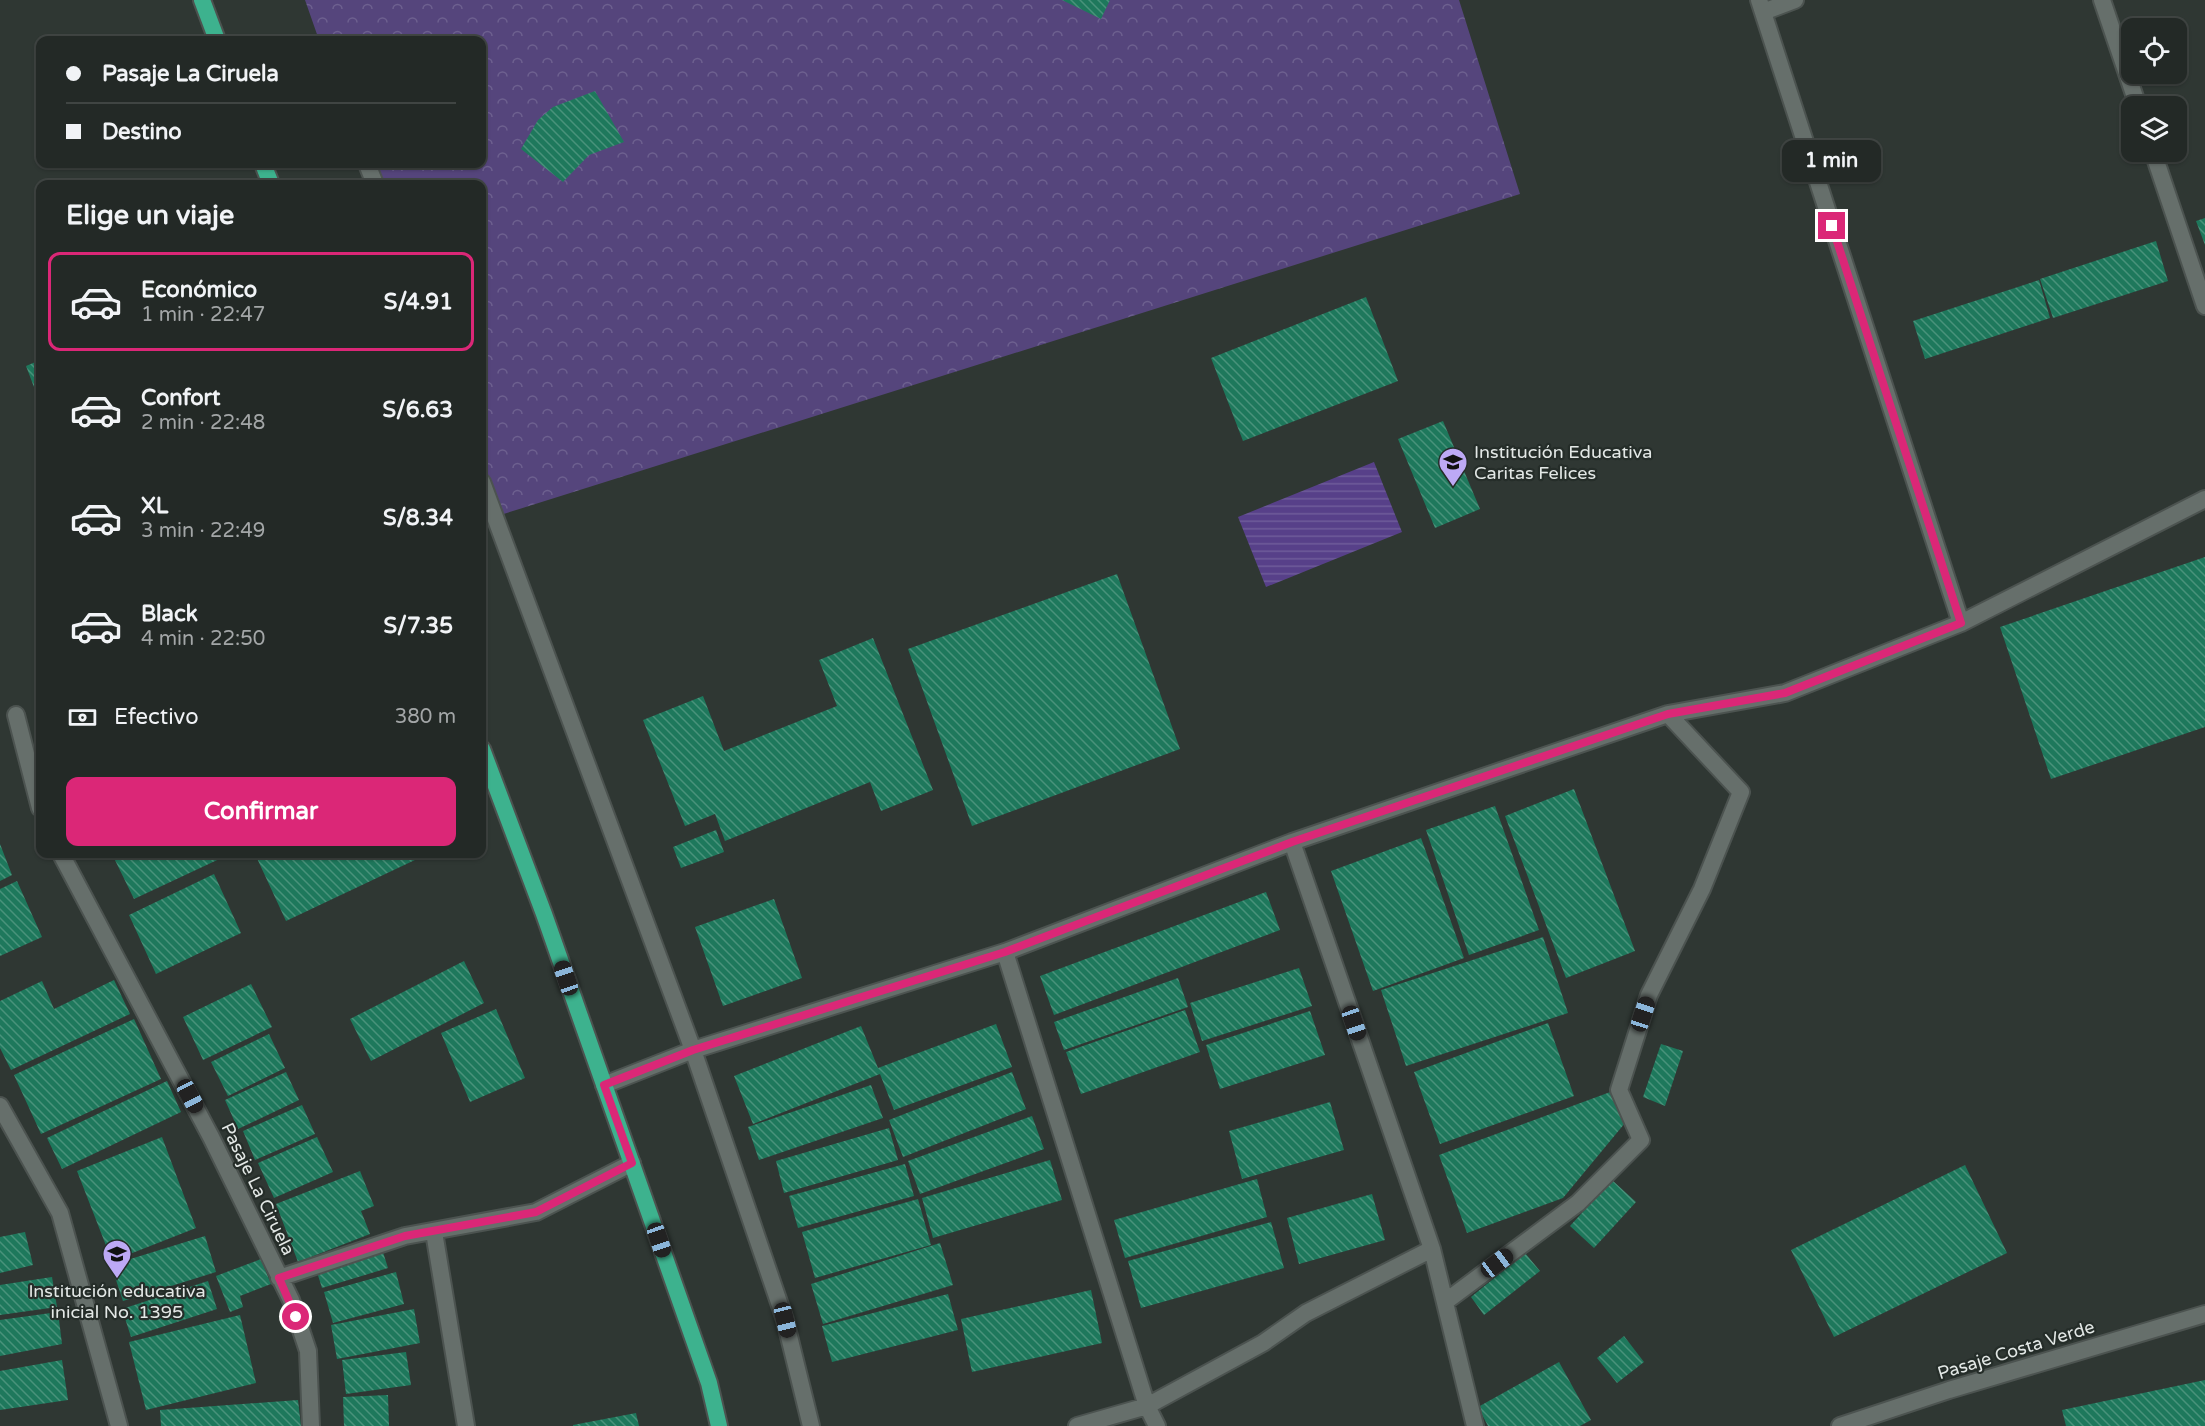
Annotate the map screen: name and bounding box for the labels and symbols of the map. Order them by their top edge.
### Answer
callout: 1 min [1782,139,1882,181]
route end [1818,212,1845,239]
place label: Institución Educativa Caritas Felices [1474,441,1652,484]
school or university icon: Institución Educativa Caritas Felices [1437,446,1469,488]
car [552,958,580,998]
car [1629,994,1657,1034]
car [1340,1003,1368,1043]
car [174,1076,206,1116]
street label: Pasaje La Ciruela [216,1119,300,1259]
car [645,1220,673,1260]
school or university icon: Institución educativa inicial No. 1395 [101,1238,133,1280]
car [1477,1245,1517,1281]
place label: Institución educativa inicial No. 1395 [28,1280,206,1323]
car [772,1300,798,1340]
route start [282,1303,309,1330]
street label: Pasaje Costa Verde [1935,1316,2097,1384]

